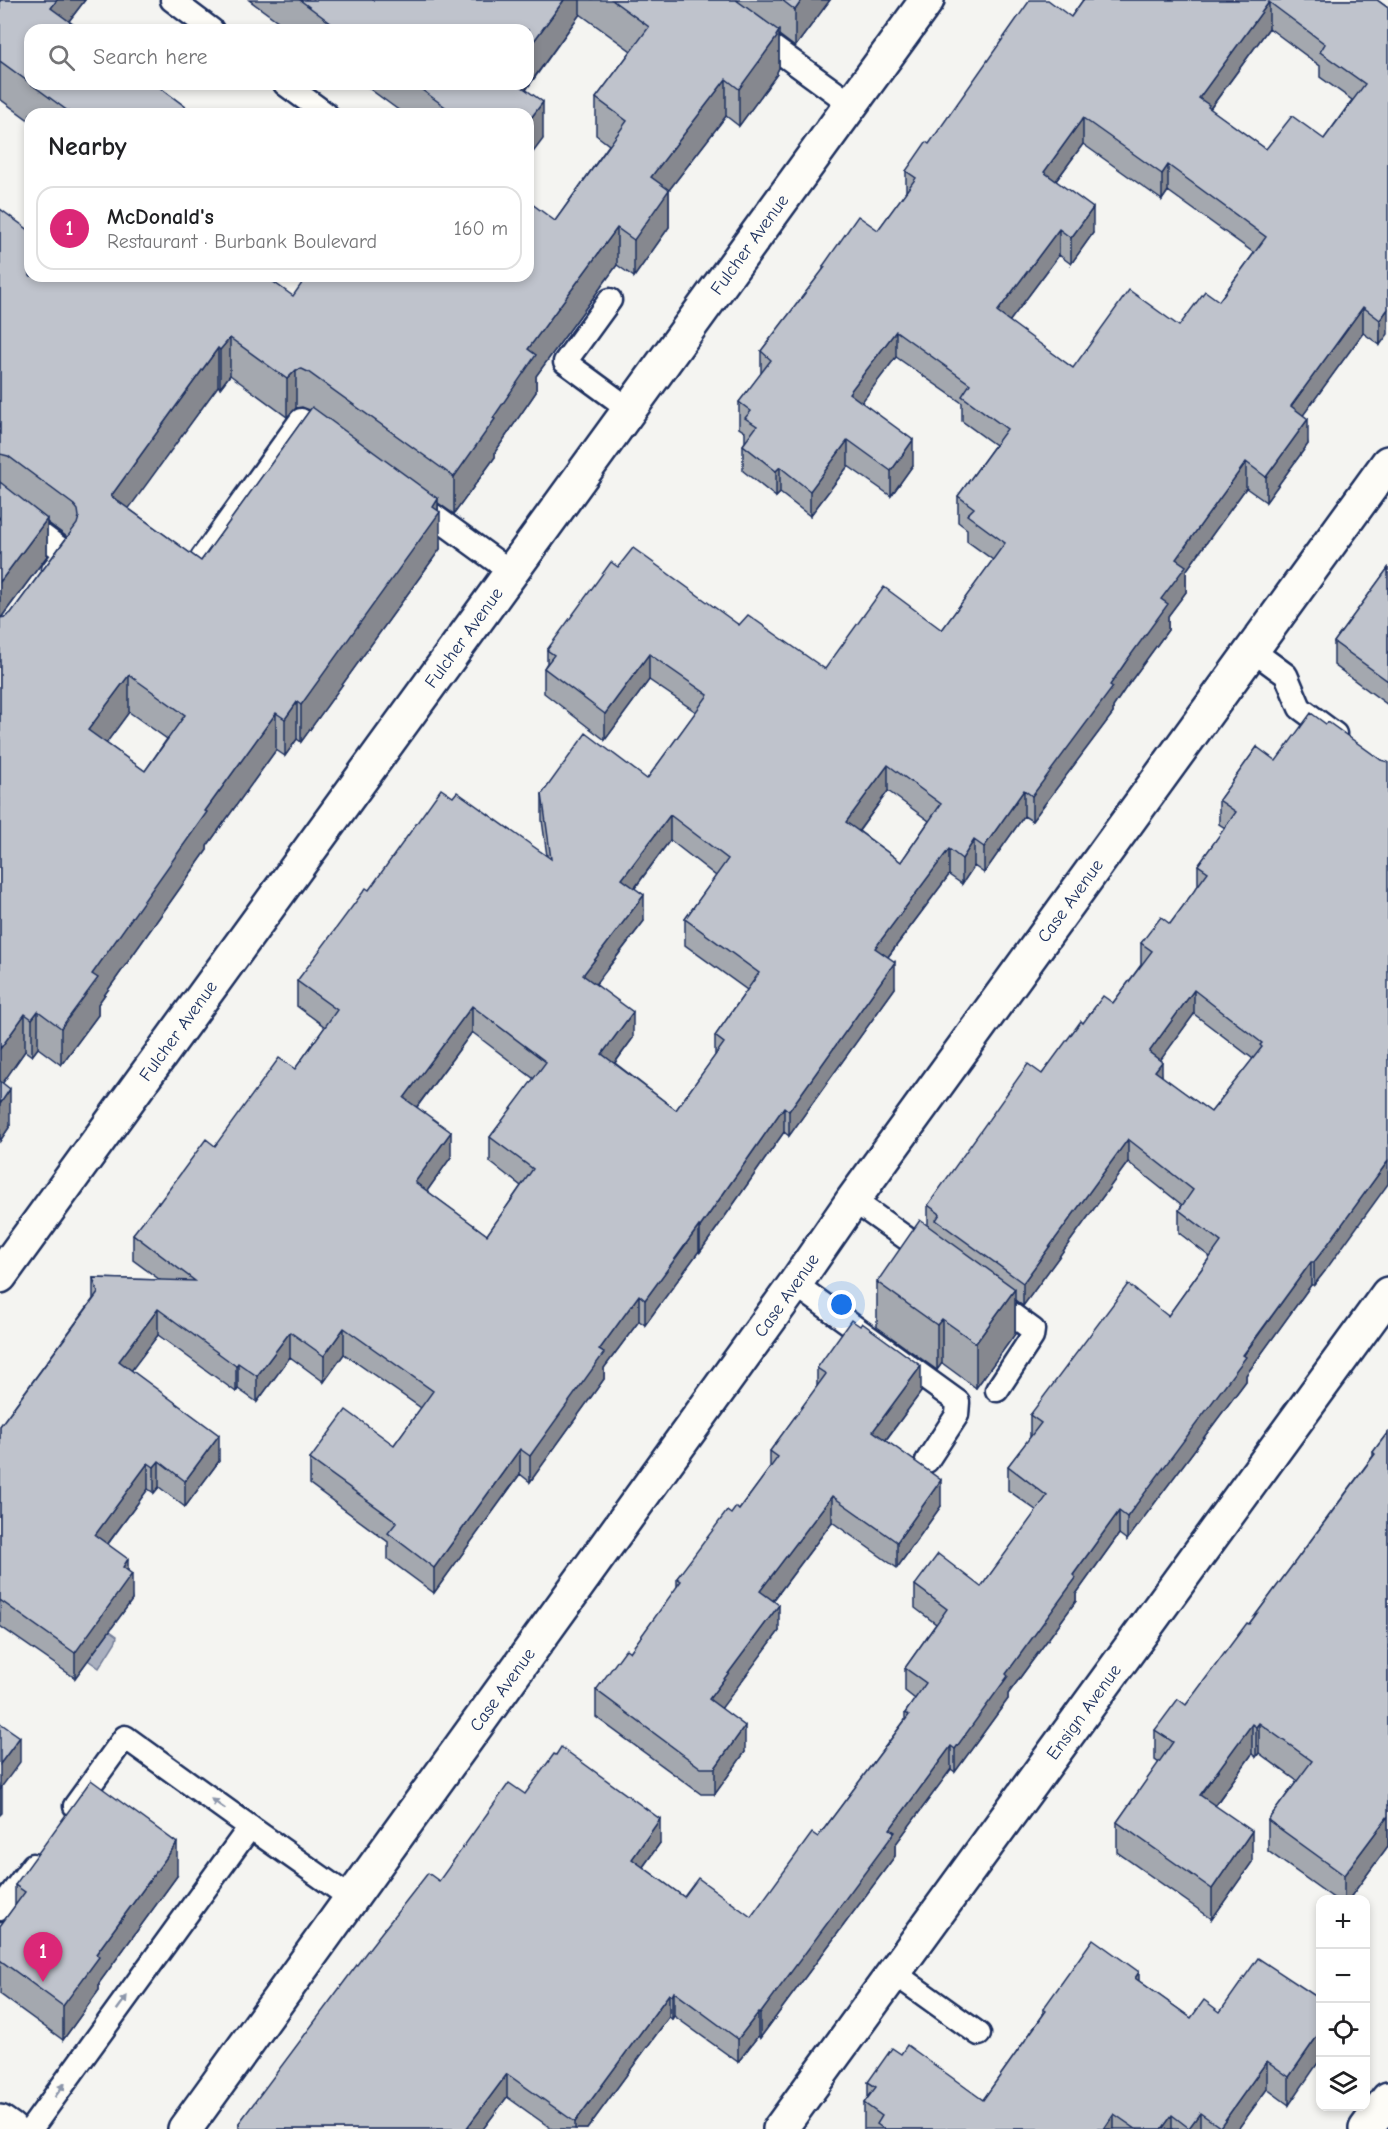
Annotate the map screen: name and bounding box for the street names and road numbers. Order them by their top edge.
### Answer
street label: Fulcher Avenue [706,190,793,299]
street label: Fulcher Avenue [420,583,507,692]
street label: Case Avenue [1033,855,1107,946]
street label: Fulcher Avenue [135,977,222,1085]
street label: Case Avenue [750,1249,823,1341]
street label: Case Avenue [465,1644,539,1735]
street label: Ensign Avenue [1042,1660,1125,1764]

